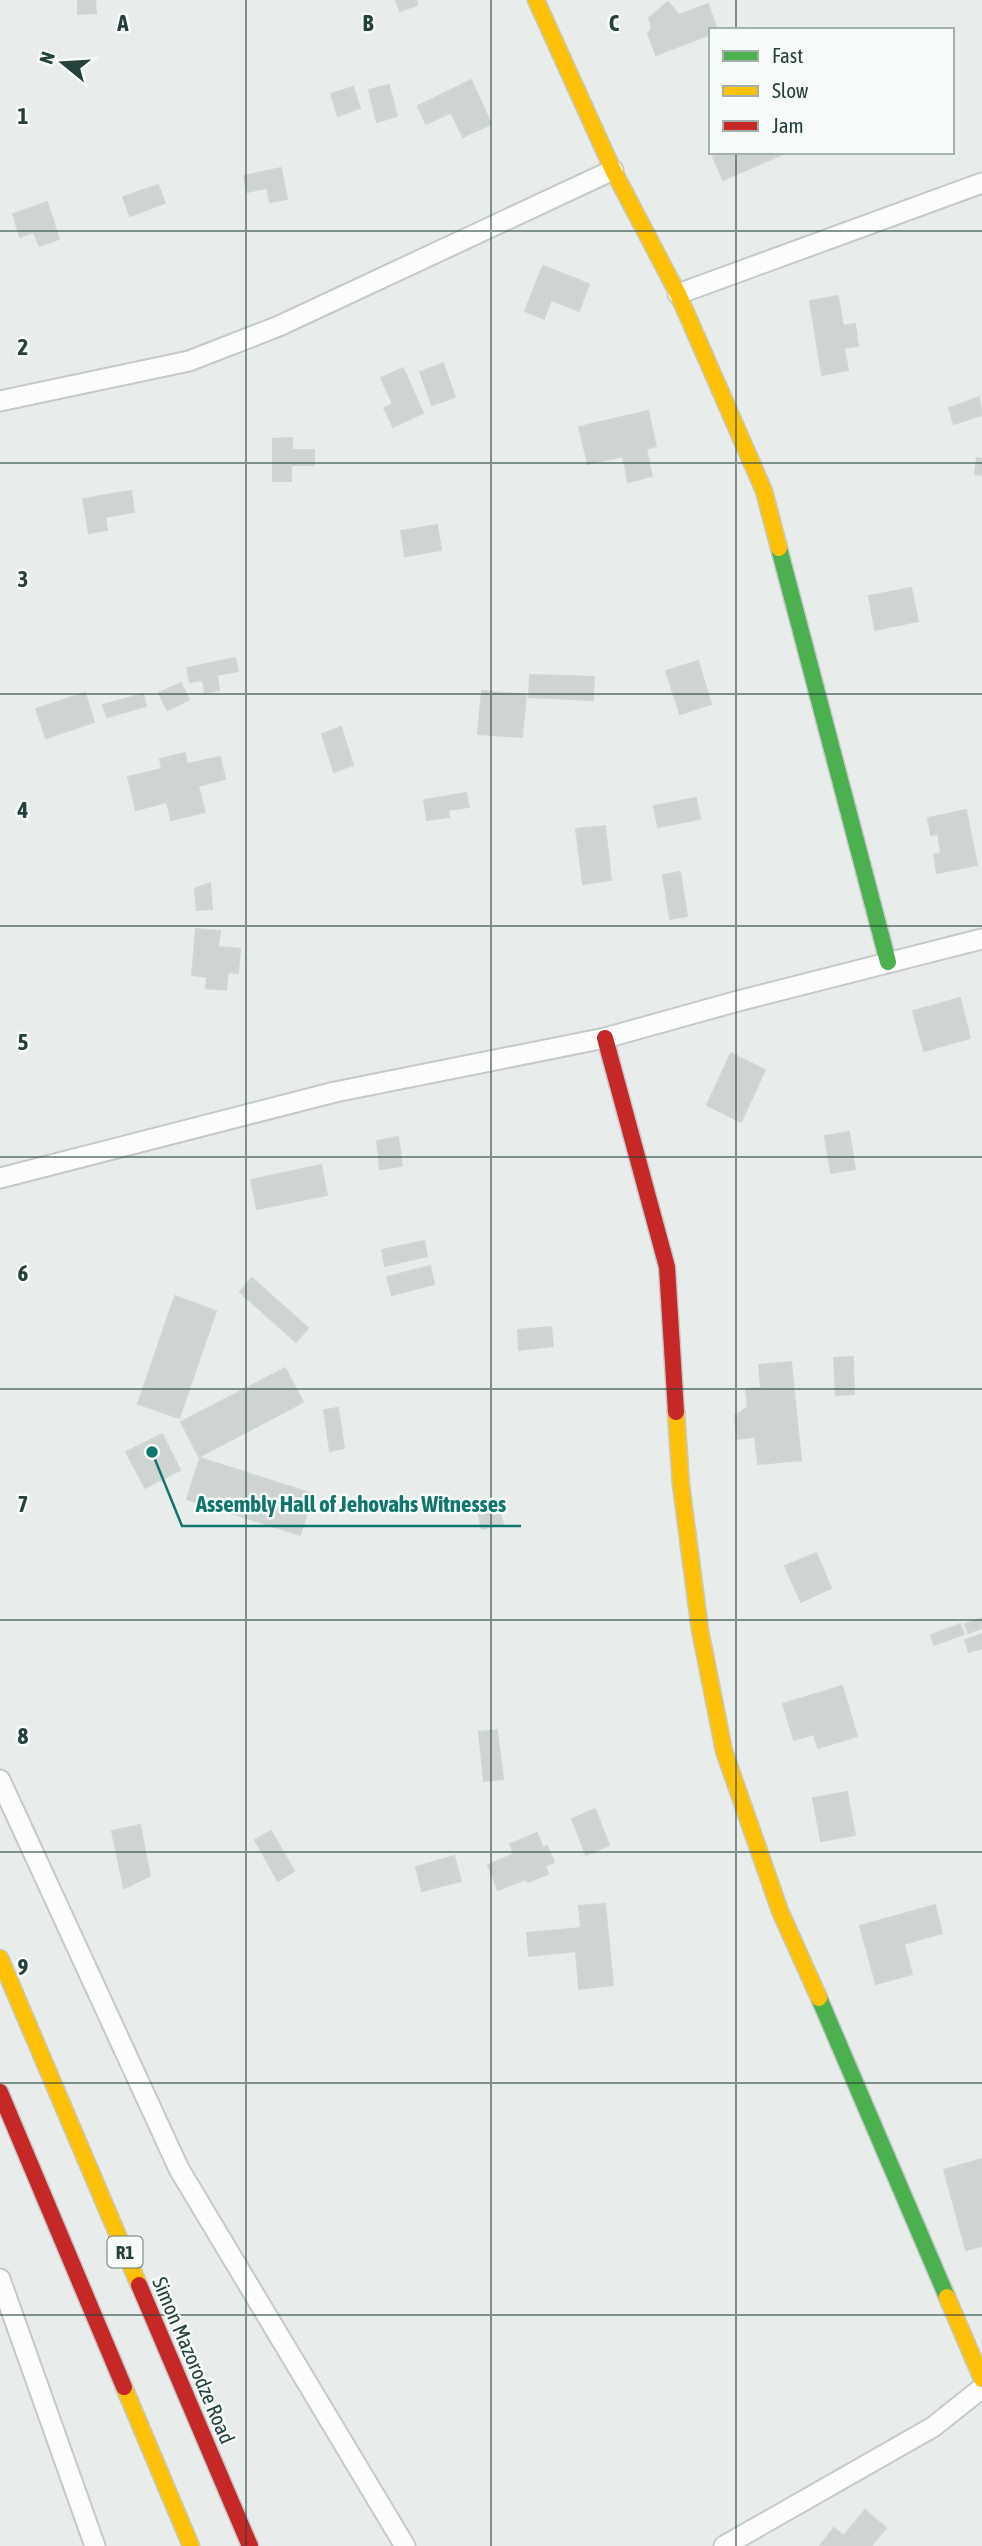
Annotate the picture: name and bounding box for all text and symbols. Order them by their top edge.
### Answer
text: A [116,10,129,36]
text: B [363,10,374,36]
text: C [609,10,620,36]
north arrow [28,28,98,98]
legend [709,28,954,154]
text: Fast [772,43,803,67]
text: N [35,49,59,66]
text: Slow [772,78,809,102]
text: 1 [18,103,29,129]
text: Jam [772,113,804,137]
text: 2 [18,334,28,360]
text: 3 [18,566,28,592]
text: 4 [17,797,29,823]
text: 5 [18,1029,29,1055]
text: 6 [18,1260,29,1286]
callout: Assembly Hall of Jehovahs Witnesses [182,1482,521,1526]
text: 7 [18,1491,28,1517]
text: Assembly Hall of Jehovahs Witnesses [195,1491,506,1517]
text: 8 [18,1723,29,1749]
text: 9 [18,1954,29,1980]
road number: R1 [108,2236,142,2268]
street label: Simon Mazorodze Road [148,2273,240,2447]

